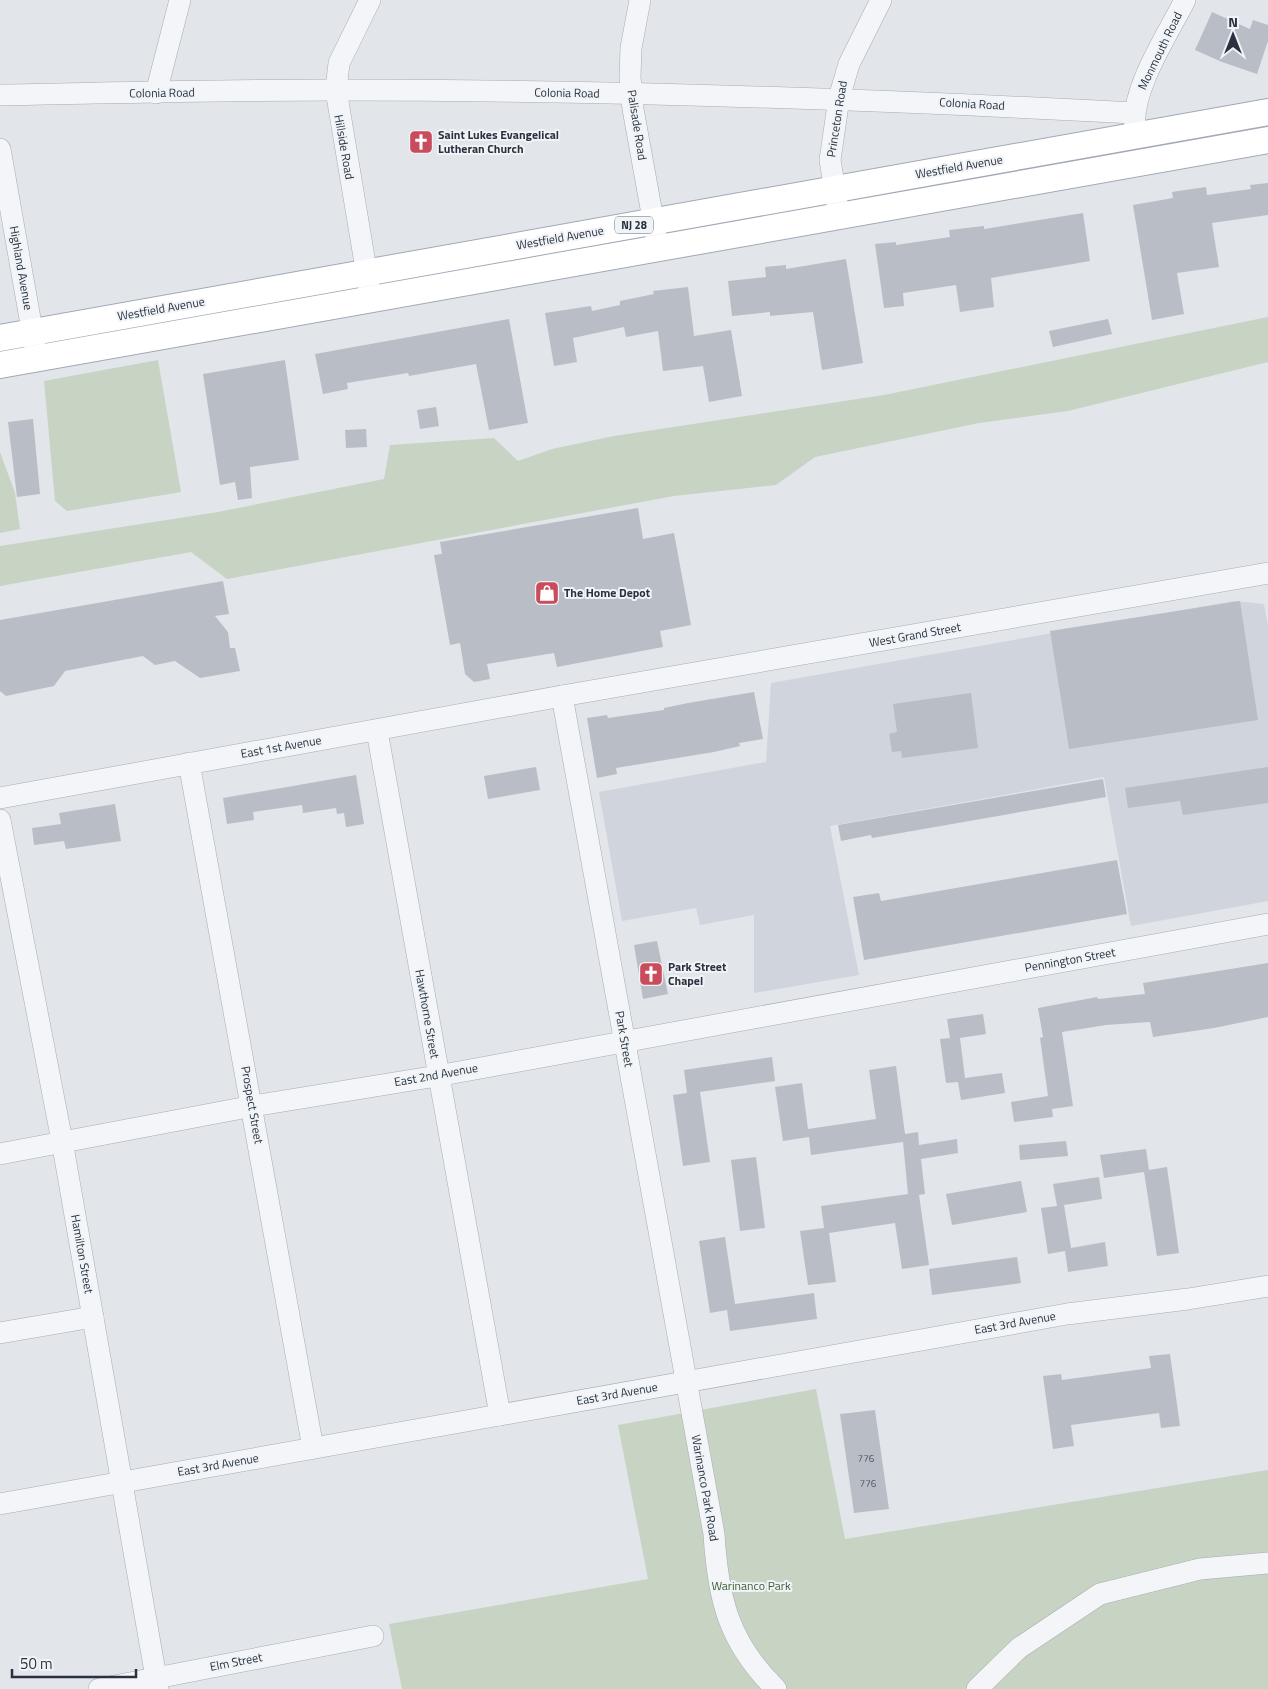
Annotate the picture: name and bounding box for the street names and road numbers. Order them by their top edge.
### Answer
street label: Monmouth Road [1132,8,1187,93]
street label: Princeton Road [821,79,852,159]
street label: Colonia Road [129,82,195,103]
street label: Colonia Road [534,82,600,103]
street label: Palisade Road [623,88,652,162]
street label: Colonia Road [939,92,1005,115]
street label: Hillside Road [329,113,360,181]
street label: Westfield Avenue [914,149,1004,184]
road number: NJ 28 [615,216,653,234]
street label: Westfield Avenue [515,220,605,255]
street label: Highland Avenue [5,224,38,311]
street label: Westfield Avenue [116,291,206,326]
street label: West Grand Street [868,617,963,652]
street label: East 1st Avenue [239,730,323,763]
street label: Pennington Street [1023,942,1118,977]
street label: Hawthorne Street [410,968,445,1061]
street label: Park Street [610,1009,639,1069]
street label: East 2nd Avenue [393,1058,479,1091]
street label: Prospect Street [236,1065,269,1146]
street label: Hamilton Street [66,1213,99,1296]
street label: East 3rd Avenue [973,1306,1057,1339]
street label: East 3rd Avenue [575,1377,659,1410]
street label: Warinanco Park Road [687,1433,724,1543]
street label: East 3rd Avenue [176,1448,260,1481]
street label: Elm Street [208,1647,265,1676]

